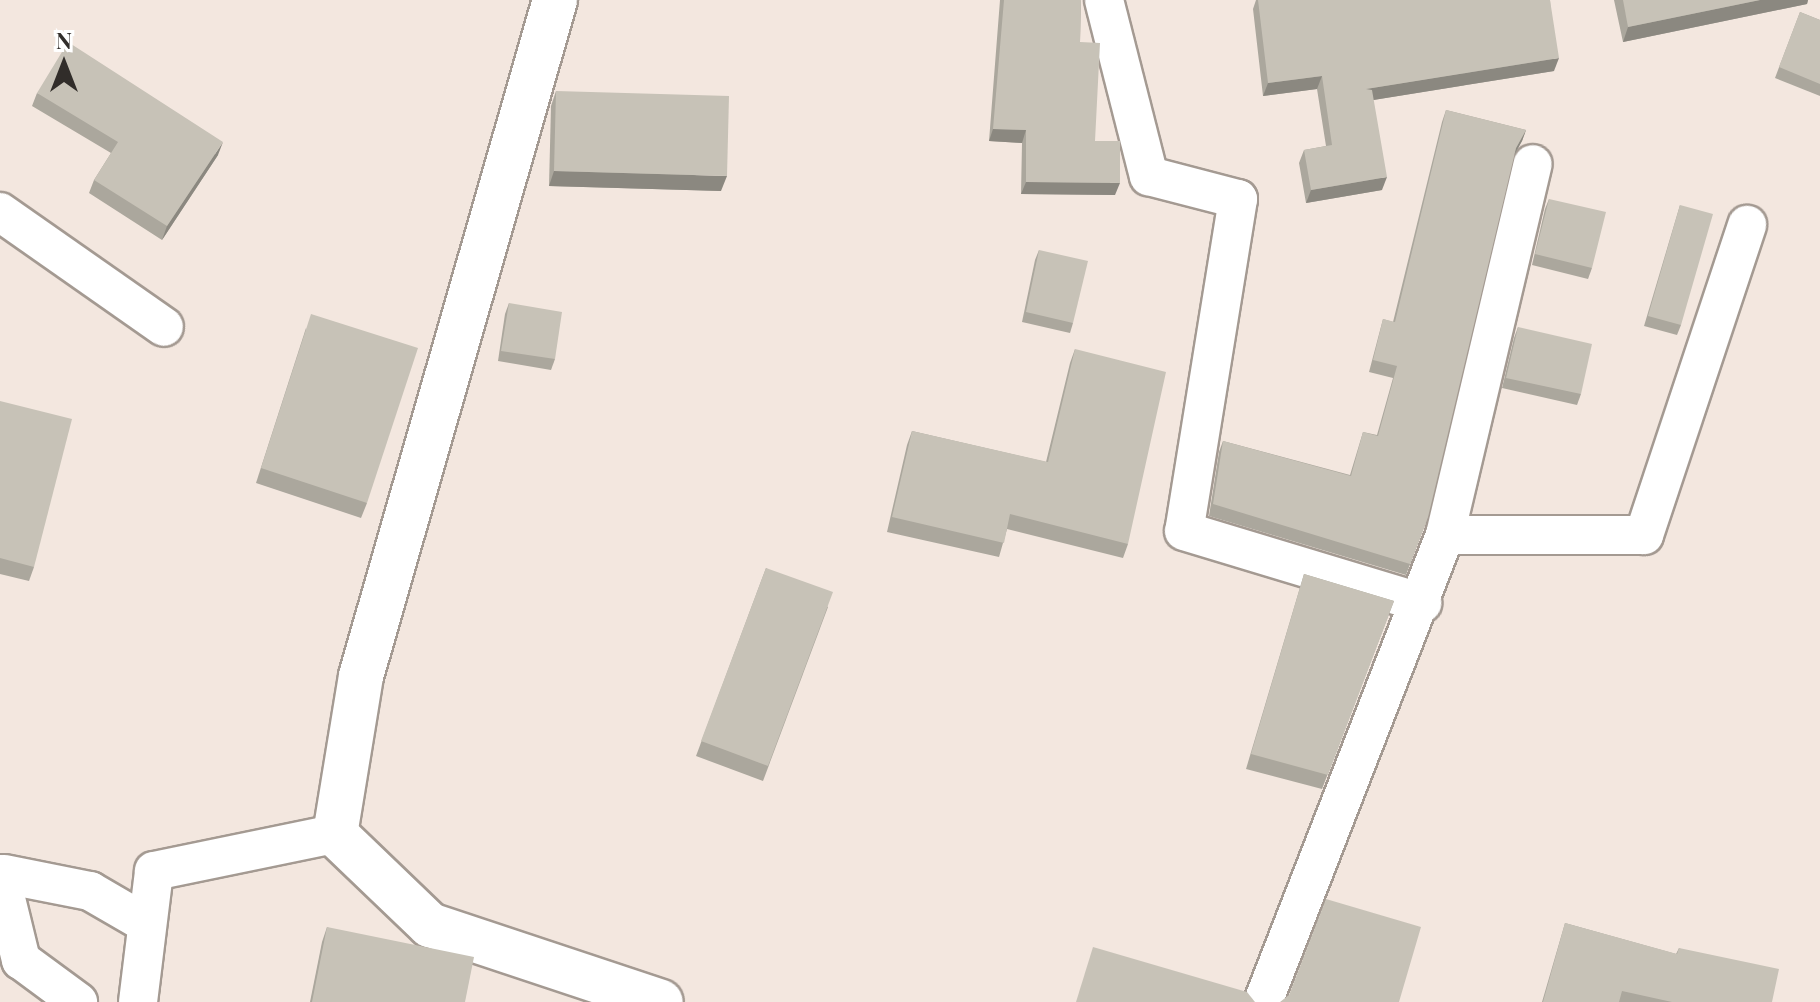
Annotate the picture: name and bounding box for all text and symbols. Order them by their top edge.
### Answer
north arrow [24,24,104,104]
text: N [56,25,72,55]

